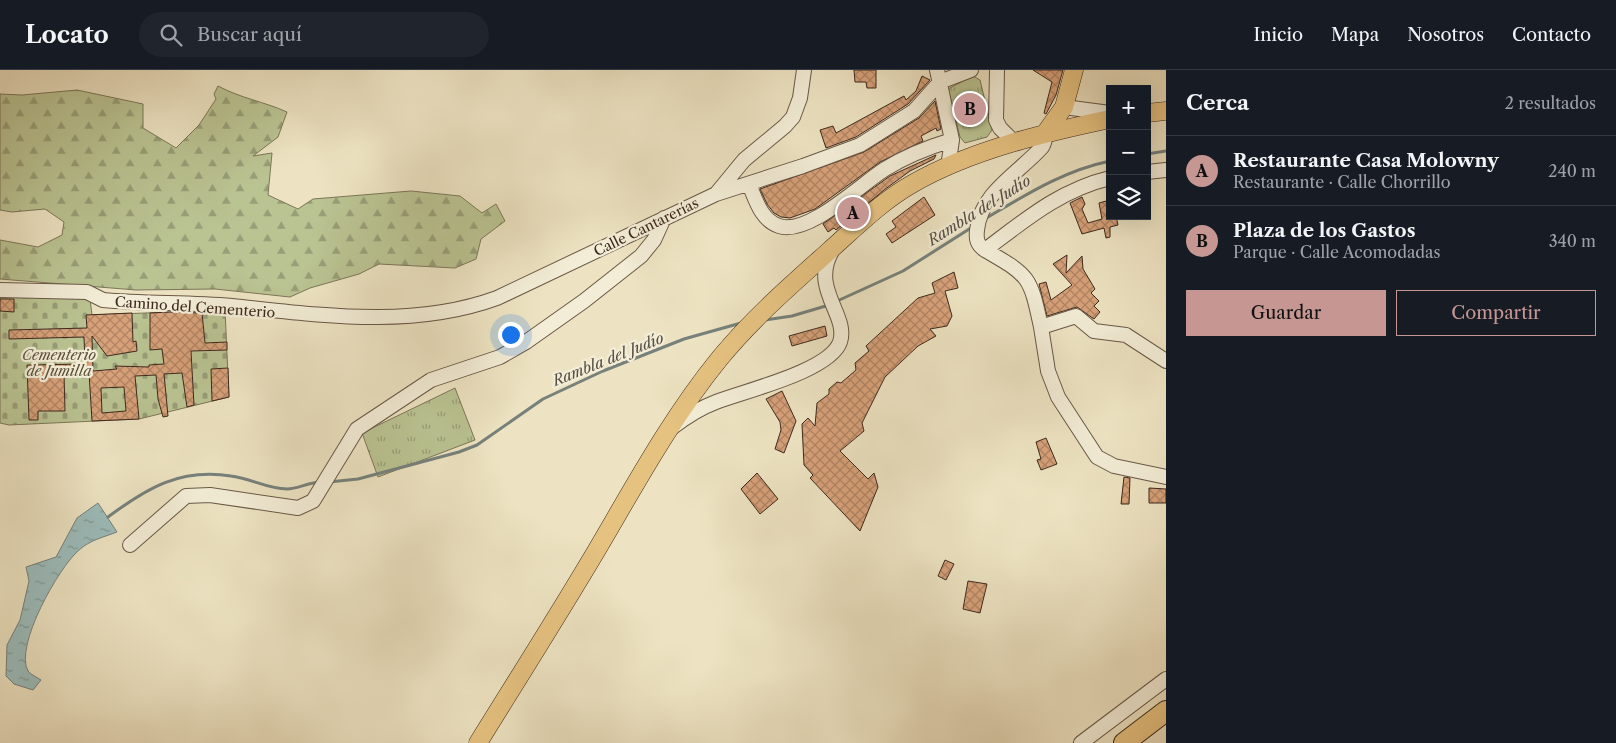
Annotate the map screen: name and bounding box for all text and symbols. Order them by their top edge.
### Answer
search box [139,12,489,57]
text: Locato [25,20,109,49]
icon: search [157,21,185,49]
text: Buscar aquí [197,23,302,46]
text: Inicio [1254,24,1303,46]
text: Mapa [1331,24,1379,46]
text: Nosotros [1407,24,1484,46]
text: Contacto [1512,24,1591,46]
map controls [1106,85,1151,220]
button: + [1106,85,1151,130]
pin: B [954,90,986,128]
text: Cerca [1186,90,1249,115]
text: 2 resultados [1505,93,1596,113]
button: − [1106,130,1151,175]
text: Restaurante Casa Molowny [1233,149,1499,172]
text: A [1196,161,1208,181]
text: 240 m [1548,161,1596,181]
water label: Rambla del Judío [923,171,1034,250]
text: Restaurante · Calle Chorrillo [1233,172,1451,192]
button: layers [1106,175,1151,220]
street label: Calle Cantarerías [591,194,701,260]
pin: A [837,194,869,232]
text: Plaza de los Gastos [1233,219,1415,242]
text: B [1196,231,1208,251]
text: 340 m [1549,231,1596,251]
text: Parque · Calle Acomodadas [1233,242,1441,262]
button: Guardar [1186,290,1386,336]
button: Compartir [1396,290,1596,336]
street label: Camino del Cementerio [114,292,276,322]
your location [498,322,524,348]
water label: Rambla del Judío [549,328,666,390]
park label: Cementerio de Jumilla [22,346,96,380]

